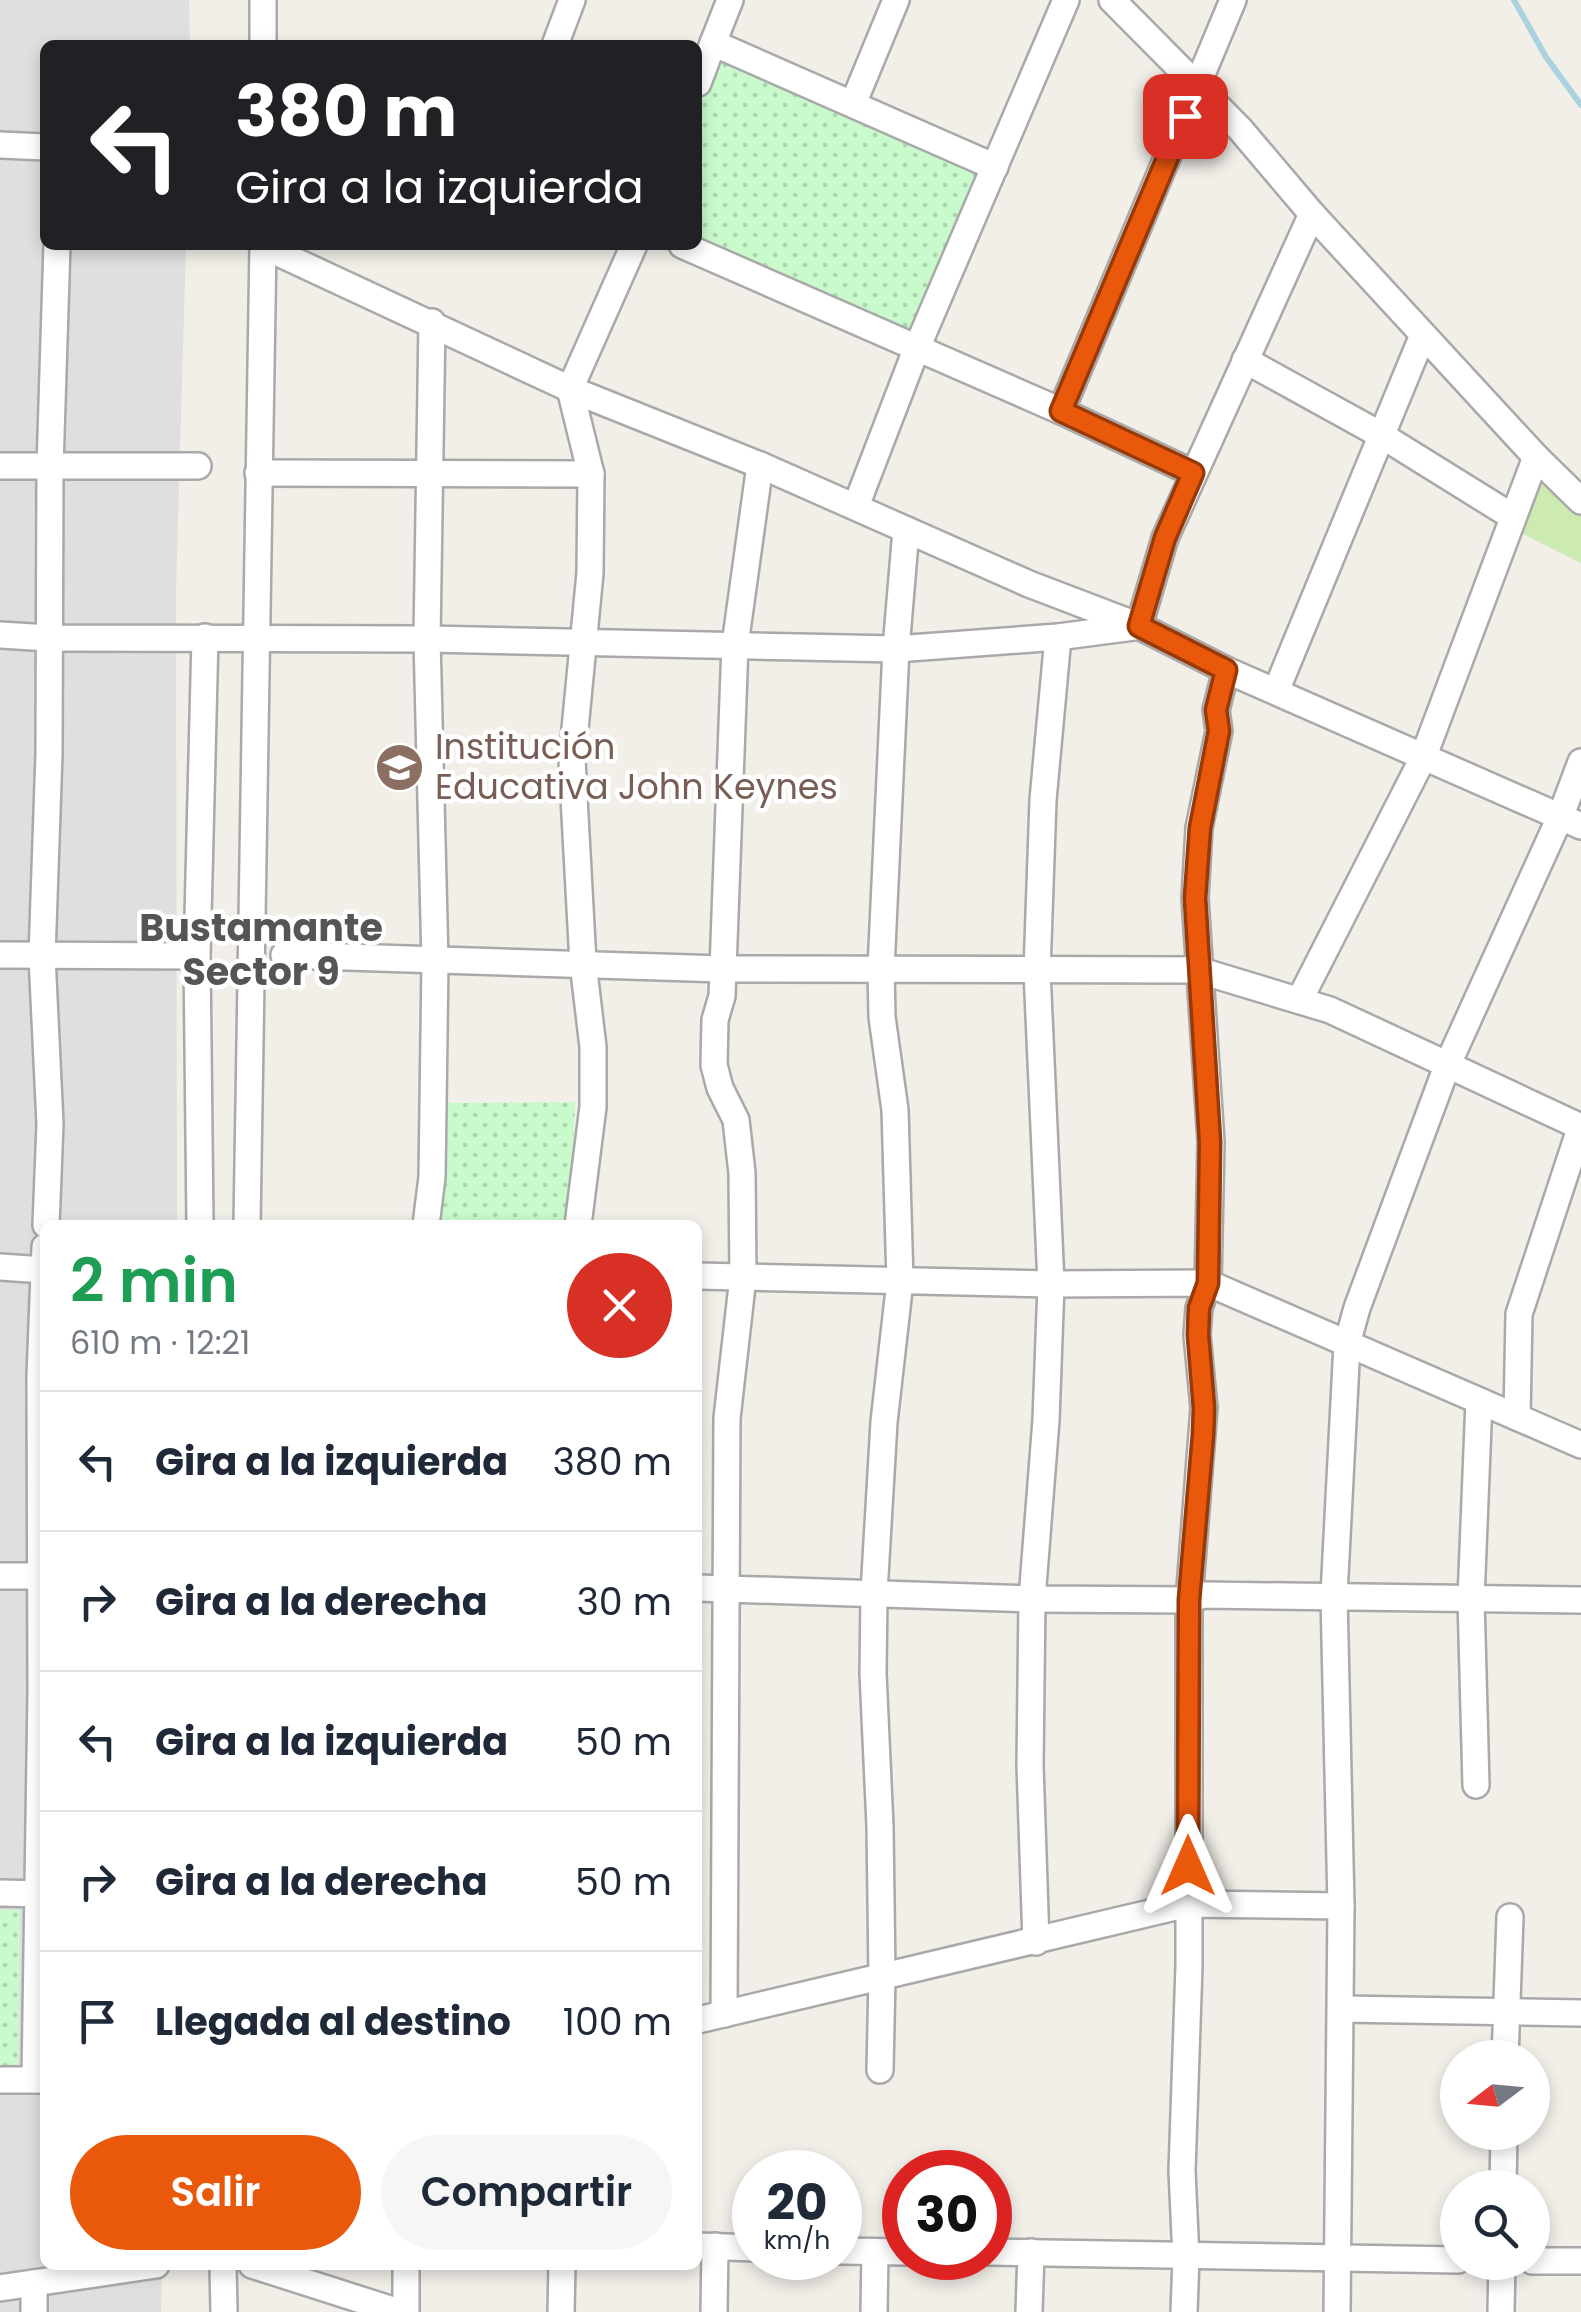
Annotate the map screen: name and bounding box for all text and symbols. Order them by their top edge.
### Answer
text: 380 m [235,62,457,161]
pin [1143,74,1228,159]
icon: left [70,80,200,210]
icon: arrive [1158,89,1213,144]
text: Gira a la izquierda [235,156,644,219]
place label: Institución Educativa John Keynes [435,722,838,811]
school or university icon: Institución Educativa John Keynes [374,741,426,793]
district label: Bustamante Sector 9 [139,901,383,998]
text: 2 min [70,1239,238,1323]
button: close [567,1253,672,1358]
text: 610 m · 12:21 [70,1320,250,1365]
icon: left [70,1434,125,1489]
text: Gira a la izquierda [155,1435,508,1488]
text: 380 m [552,1435,672,1488]
icon: right [70,1574,125,1629]
text: Gira a la derecha [155,1575,488,1628]
text: 30 m [576,1575,672,1628]
icon: left [70,1714,125,1769]
text: Gira a la izquierda [155,1715,508,1768]
text: 50 m [575,1715,672,1768]
position arrow [1136,1814,1240,1918]
icon: right [70,1854,125,1909]
text: Gira a la derecha [155,1855,488,1908]
text: 50 m [575,1855,672,1908]
icon: arrive [70,1994,125,2049]
text: Llegada al destino [155,1995,511,2048]
text: 100 m [563,1995,672,2048]
north arrow [1440,2040,1550,2150]
map controls [1440,2040,1550,2280]
button: Salir [70,2135,361,2250]
button: Compartir [381,2135,672,2250]
speed limit sign: 30 [882,2150,1012,2280]
text: 20 [766,2167,828,2238]
button: search [1440,2170,1550,2280]
text: km/h [764,2223,830,2258]

